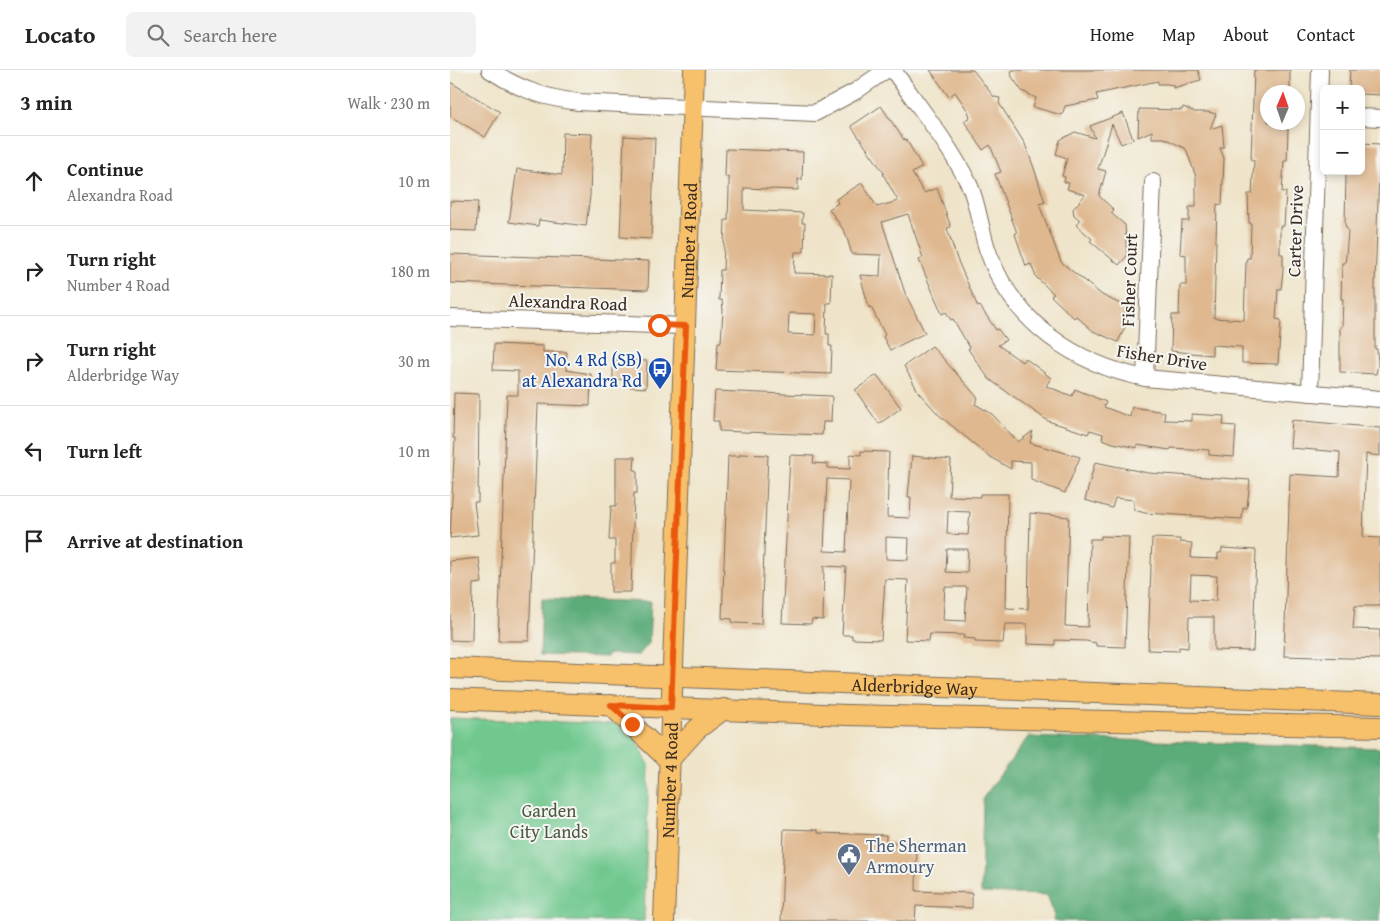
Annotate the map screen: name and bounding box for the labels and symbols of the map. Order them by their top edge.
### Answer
north arrow [1260,85,1305,130]
street label: Number 4 Road [672,182,704,299]
street label: Carter Drive [1280,184,1310,278]
street label: Fisher Court [1114,232,1144,327]
street label: Alexandra Road [508,286,628,318]
route start [648,314,671,337]
street label: Fisher Drive [1115,337,1209,377]
place label: No. 4 Rd (SB) at Alexandra Rd [522,346,642,394]
bus stop icon: No. 4 Rd (SB) at Alexandra Rd [647,356,673,390]
street label: Alderbridge Way [851,670,978,702]
route end [621,713,644,736]
street label: Number 4 Road [653,721,685,838]
park label: Garden City Lands [510,797,588,845]
place label: The Sherman Armoury [866,832,967,880]
public building icon: The Sherman Armoury [836,842,862,876]

